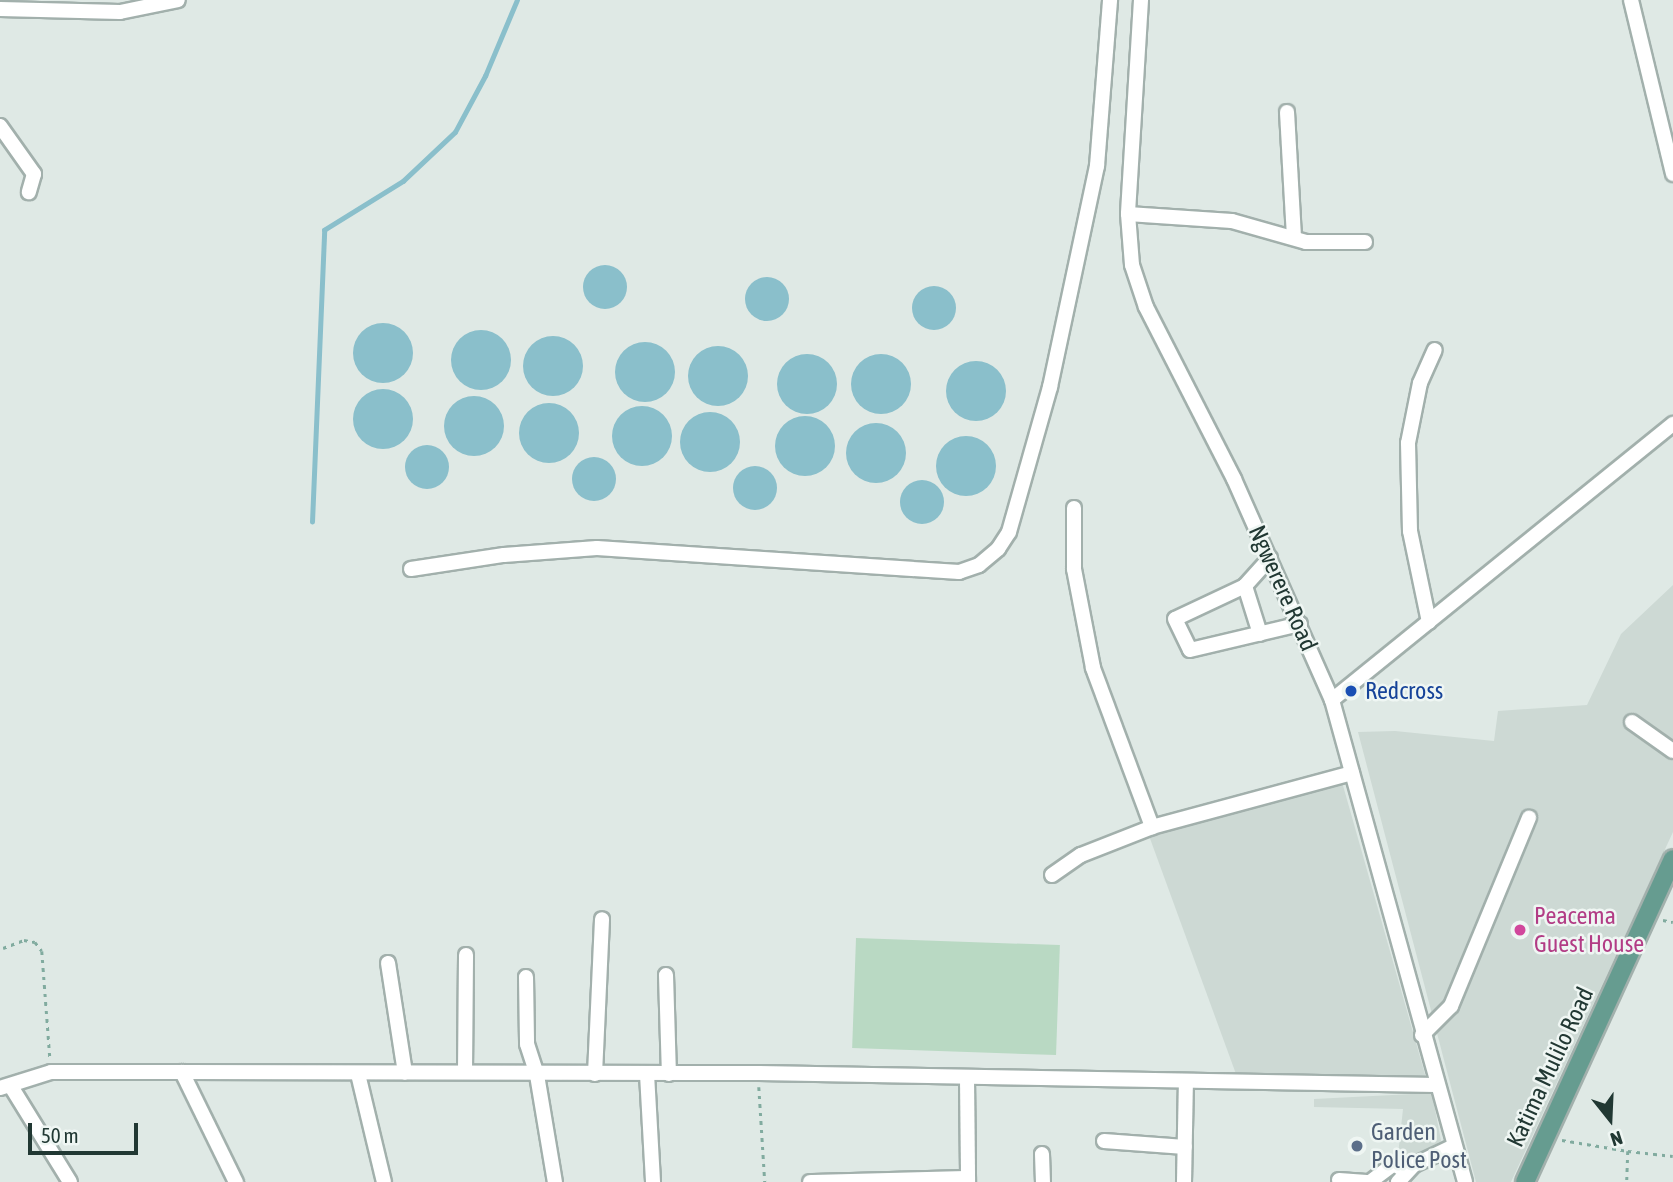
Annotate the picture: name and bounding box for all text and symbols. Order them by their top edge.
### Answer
street label: Ngwerere Road [1242,521,1324,655]
place label: Redcross [1365,677,1443,705]
marker: Redcross [1343,683,1359,699]
place label: Peacema Guest House [1534,902,1644,958]
marker: Peacema Guest House [1512,922,1528,938]
street label: Katima Mulilo Road [1500,983,1600,1151]
north arrow [1575,1084,1645,1154]
scale bar [32,1108,142,1152]
place label: Garden Police Post [1371,1118,1467,1174]
text: 50 m [41,1123,79,1147]
text: N [1608,1127,1625,1151]
marker: Garden Police Post [1349,1138,1365,1154]

